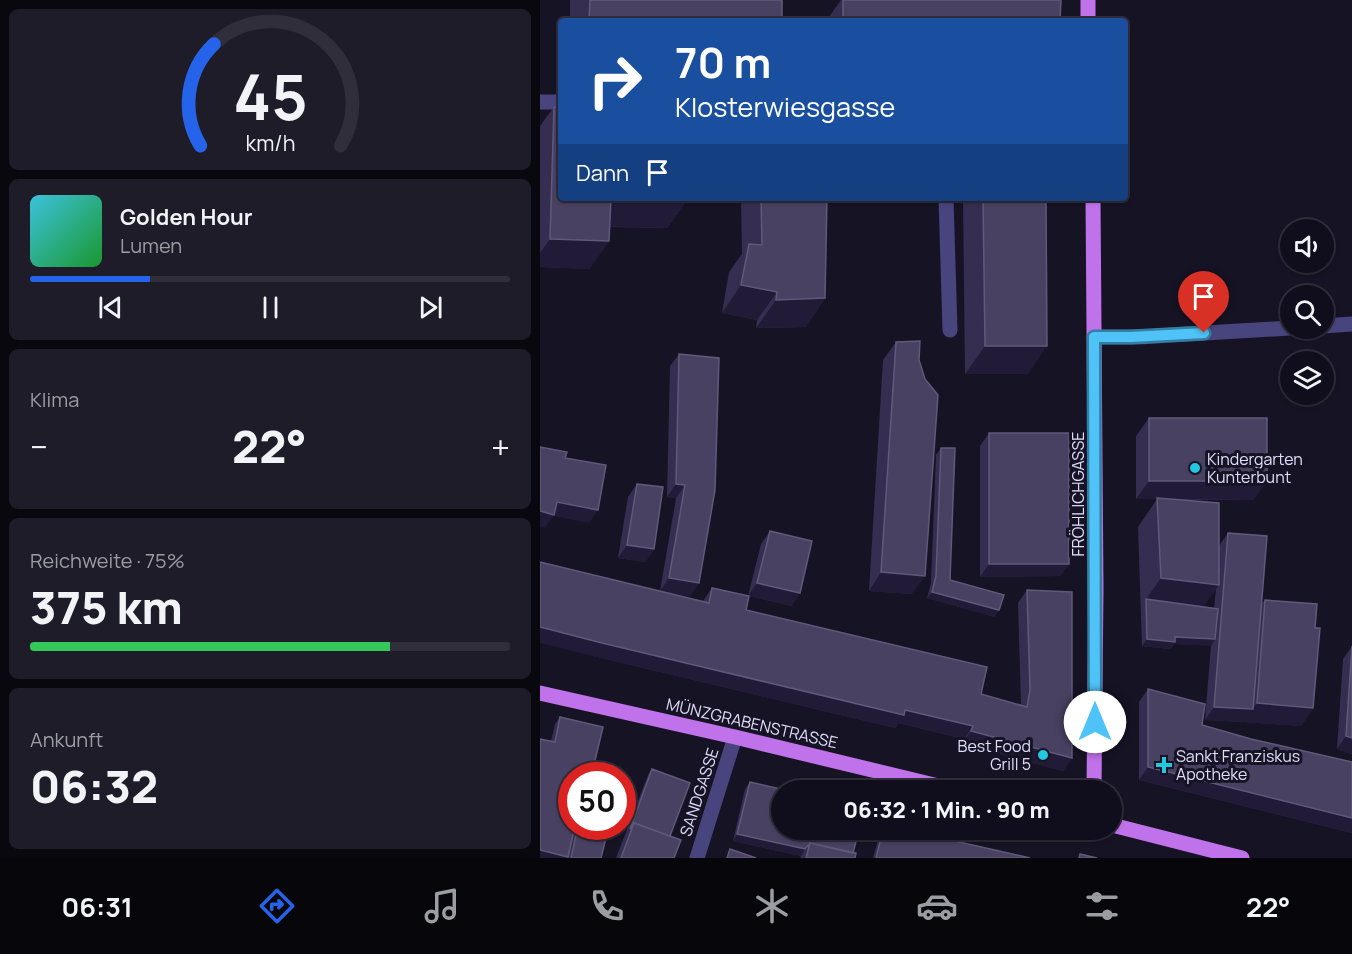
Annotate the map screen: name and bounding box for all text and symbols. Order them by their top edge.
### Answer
text: 70 m [675,33,771,91]
icon: right [576,42,654,120]
text: 45 [233,54,307,140]
text: Klosterwiesgasse [675,88,895,125]
text: km/h [245,129,295,158]
icon: arrive [641,156,674,189]
text: Dann [576,158,629,188]
text: Golden Hour [120,202,253,232]
map controls [1280,219,1334,405]
button: sound [1280,219,1334,273]
text: Lumen [120,232,182,259]
pin [1178,271,1229,333]
icon: arrive [1187,280,1220,313]
button: search [1280,285,1334,339]
icon: previous [94,291,127,324]
icon: pause [254,291,287,324]
icon: next [414,291,447,324]
button: layers [1280,351,1334,405]
text: Klima [30,386,79,413]
text: 22° [232,415,307,477]
text: − [30,424,48,469]
text: + [491,424,510,469]
street label: FRÖHLICHGASSE [1067,432,1089,556]
place label: Kindergarten Kunterbunt [1207,448,1303,488]
marker: Kindergarten Kunterbunt [1188,461,1202,475]
text: Reichweite · 75% [30,547,185,574]
text: 375 km [30,576,183,638]
position arrow [1063,690,1127,754]
street label: MÜNZGRABENSTRASSE [664,693,840,753]
text: Ankunft [30,726,103,753]
place label: Best Food Grill 5 [958,735,1031,775]
street label: SANDGASSE [674,745,724,839]
place label: Sankt Franziskus Apotheke [1176,745,1300,785]
marker: Best Food Grill 5 [1036,748,1050,762]
text: 06:32 [30,755,158,817]
marker: Sankt Franziskus Apotheke [1157,758,1171,772]
speed limit sign: 50 [558,762,636,840]
text: 06:32 · 1 Min. · 90 m [843,795,1050,825]
icon: directions [256,885,298,927]
icon: music [421,885,463,927]
icon: phone [586,885,628,927]
icon: climate [751,885,793,927]
icon: car [916,885,958,927]
icon: filters [1081,885,1123,927]
text: 06:31 [62,888,133,925]
text: 22° [1246,888,1290,925]

